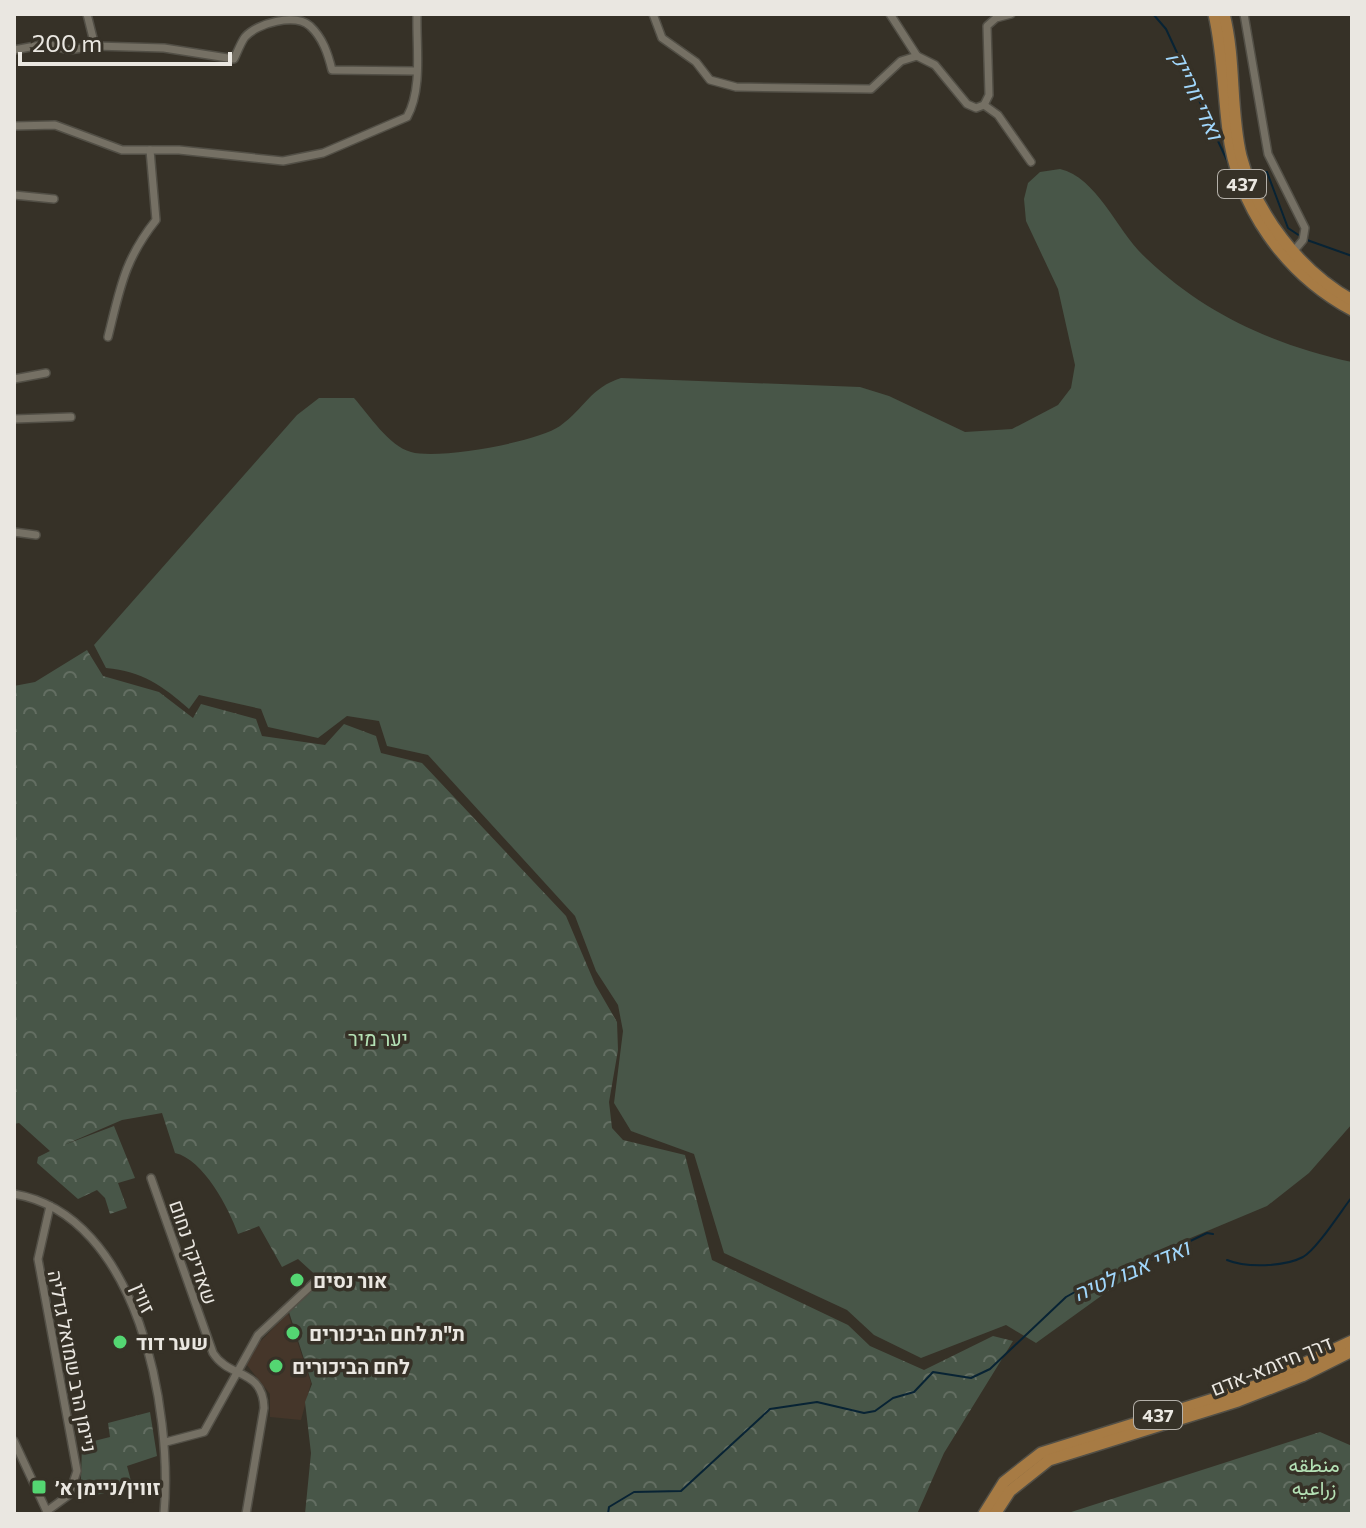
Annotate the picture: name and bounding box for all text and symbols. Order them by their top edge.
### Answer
scale bar [20,16,230,66]
text: 200 m [32,28,102,57]
water label: ואדי זורייק [1165,46,1230,145]
road number: 437 [1218,170,1266,198]
park label: יער מיר [348,1026,408,1050]
street label: שאדיקר נחום [165,1196,223,1308]
water label: ואדי אבו לטיה [1069,1233,1195,1307]
street label: ניימן הרב שמואל גדליה [44,1268,102,1454]
place label: אור נסים [313,1268,387,1292]
marker: אור נסים [288,1271,306,1289]
street label: זווין [127,1279,161,1317]
place label: ת"ת לחם הביכורים [309,1321,465,1345]
marker: ת"ת לחם הביכורים [284,1324,302,1342]
place label: שער דוד [136,1330,208,1354]
street label: דרך חיזמא-אדם [1207,1330,1335,1400]
marker: שער דוד [111,1333,129,1351]
place label: לחם הביכורים [292,1354,410,1378]
marker: לחם הביכורים [267,1357,285,1375]
road number: 437 [1134,1401,1182,1429]
park label: منطقه زراعيه [1288,1452,1340,1501]
place label: זווין/ניימן א׳ [55,1475,161,1499]
marker: זווין/ניימן א׳ [30,1478,48,1496]

